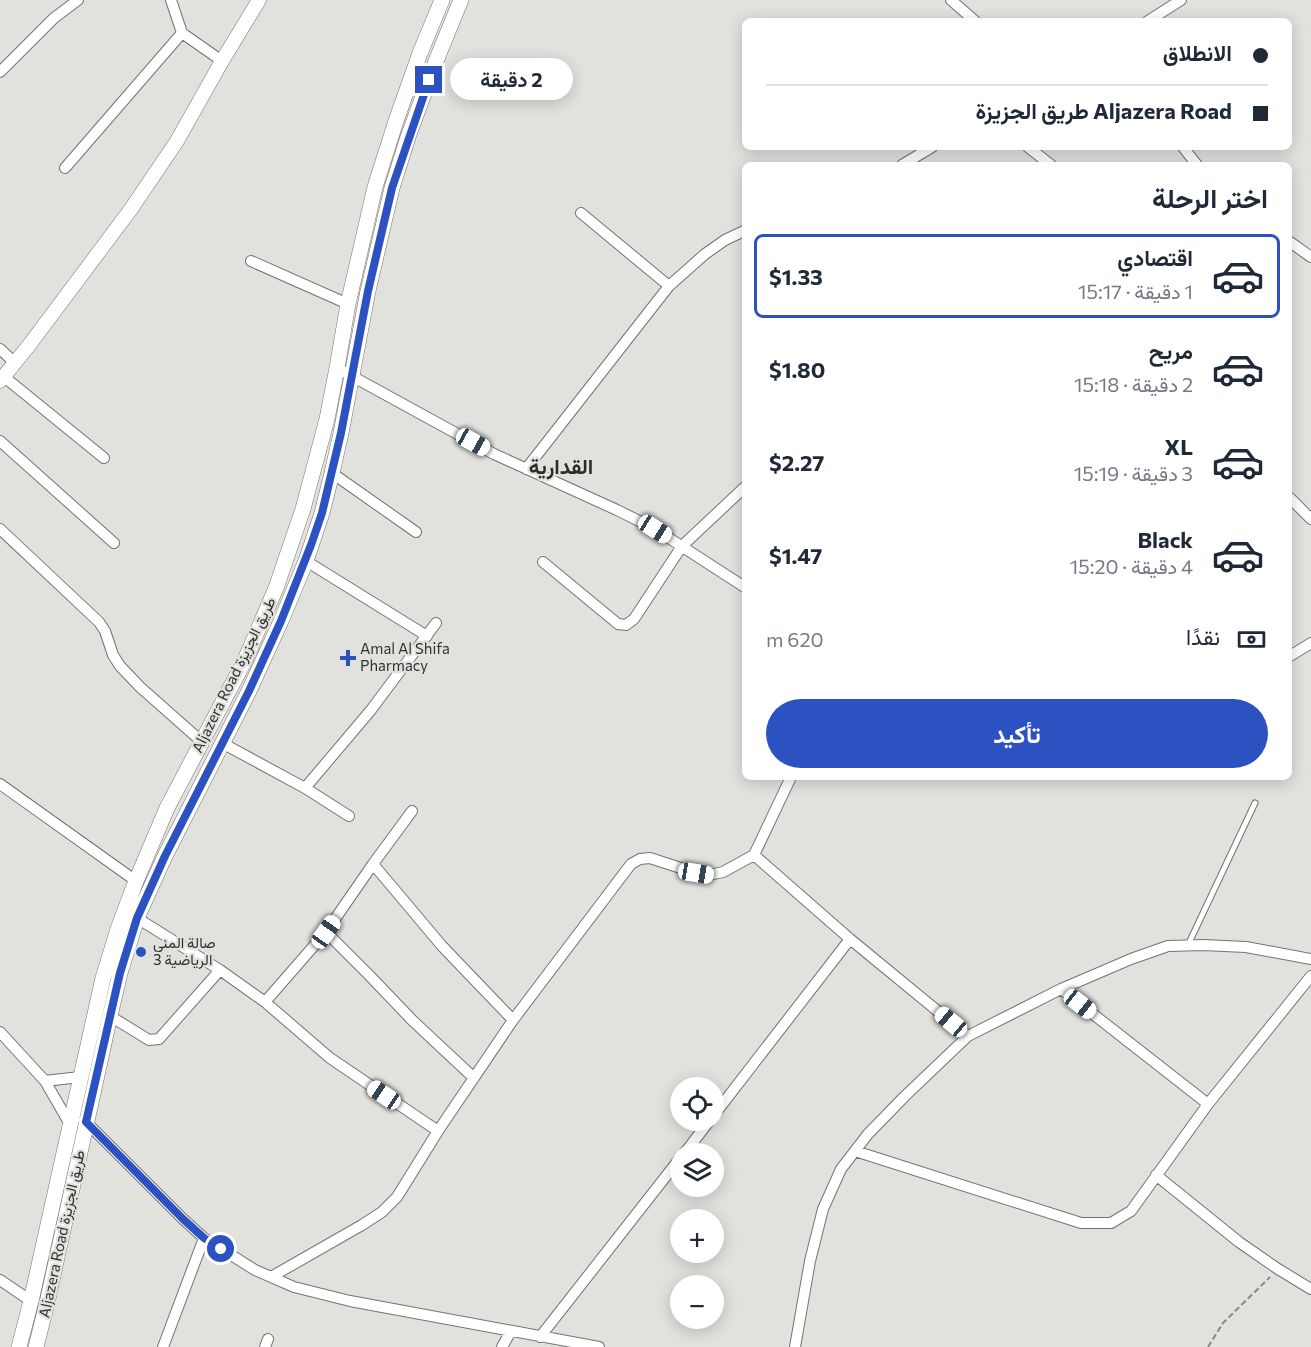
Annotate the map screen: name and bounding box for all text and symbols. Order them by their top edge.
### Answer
text: الانطلاق [1163,39,1232,66]
callout: 2 دقيقة [450,59,573,101]
route end [415,66,442,93]
text: 2 دقيقة [480,67,543,91]
text: Aljazera Road طريق الجزيزة [975,97,1232,124]
text: اختر الرحلة [1152,181,1268,214]
text: اقتصادي [1117,244,1193,271]
icon: car [1211,249,1265,303]
text: $1.33 [769,263,823,290]
text: 1 دقيقة · 15:17 [1078,279,1193,303]
text: مريح [1149,337,1193,364]
icon: car [1211,342,1265,396]
text: $1.80 [769,356,825,383]
text: 2 دقيقة · 15:18 [1074,372,1193,396]
car [453,425,493,459]
text: XL [1165,433,1193,460]
icon: car [1211,435,1265,489]
text: $2.27 [769,449,824,476]
district label: القدارية [529,453,593,480]
text: 3 دقيقة · 15:19 [1074,461,1193,485]
car [635,512,675,546]
text: Black [1138,526,1193,553]
icon: car [1211,528,1265,582]
text: $1.47 [769,542,822,569]
text: 4 دقيقة · 15:20 [1070,554,1193,578]
street label: Aljazera Road طريق الجزيزة [188,594,281,756]
text: نقدًا [1186,623,1220,650]
icon: cash [1235,623,1268,656]
text: 620 m [766,627,823,651]
place label: Amal Al Shifa Pharmacy [360,639,450,674]
marker: Amal Al Shifa Pharmacy [341,651,355,665]
button: تأكيد [766,699,1268,768]
car [677,861,715,885]
car [308,912,344,952]
place label: صالة المنى الرياضية 3 [153,933,216,969]
marker: صالة المنى الرياضية 3 [134,945,148,959]
car [1060,986,1100,1022]
car [931,1004,971,1040]
car [364,1077,404,1113]
map controls [670,1077,724,1329]
button: locate [670,1077,724,1131]
button: layers [670,1143,724,1197]
street label: Aljazera Road طريق الجزيزة [34,1148,90,1320]
button: + [670,1209,724,1263]
route start [207,1235,234,1262]
button: − [670,1275,724,1329]

